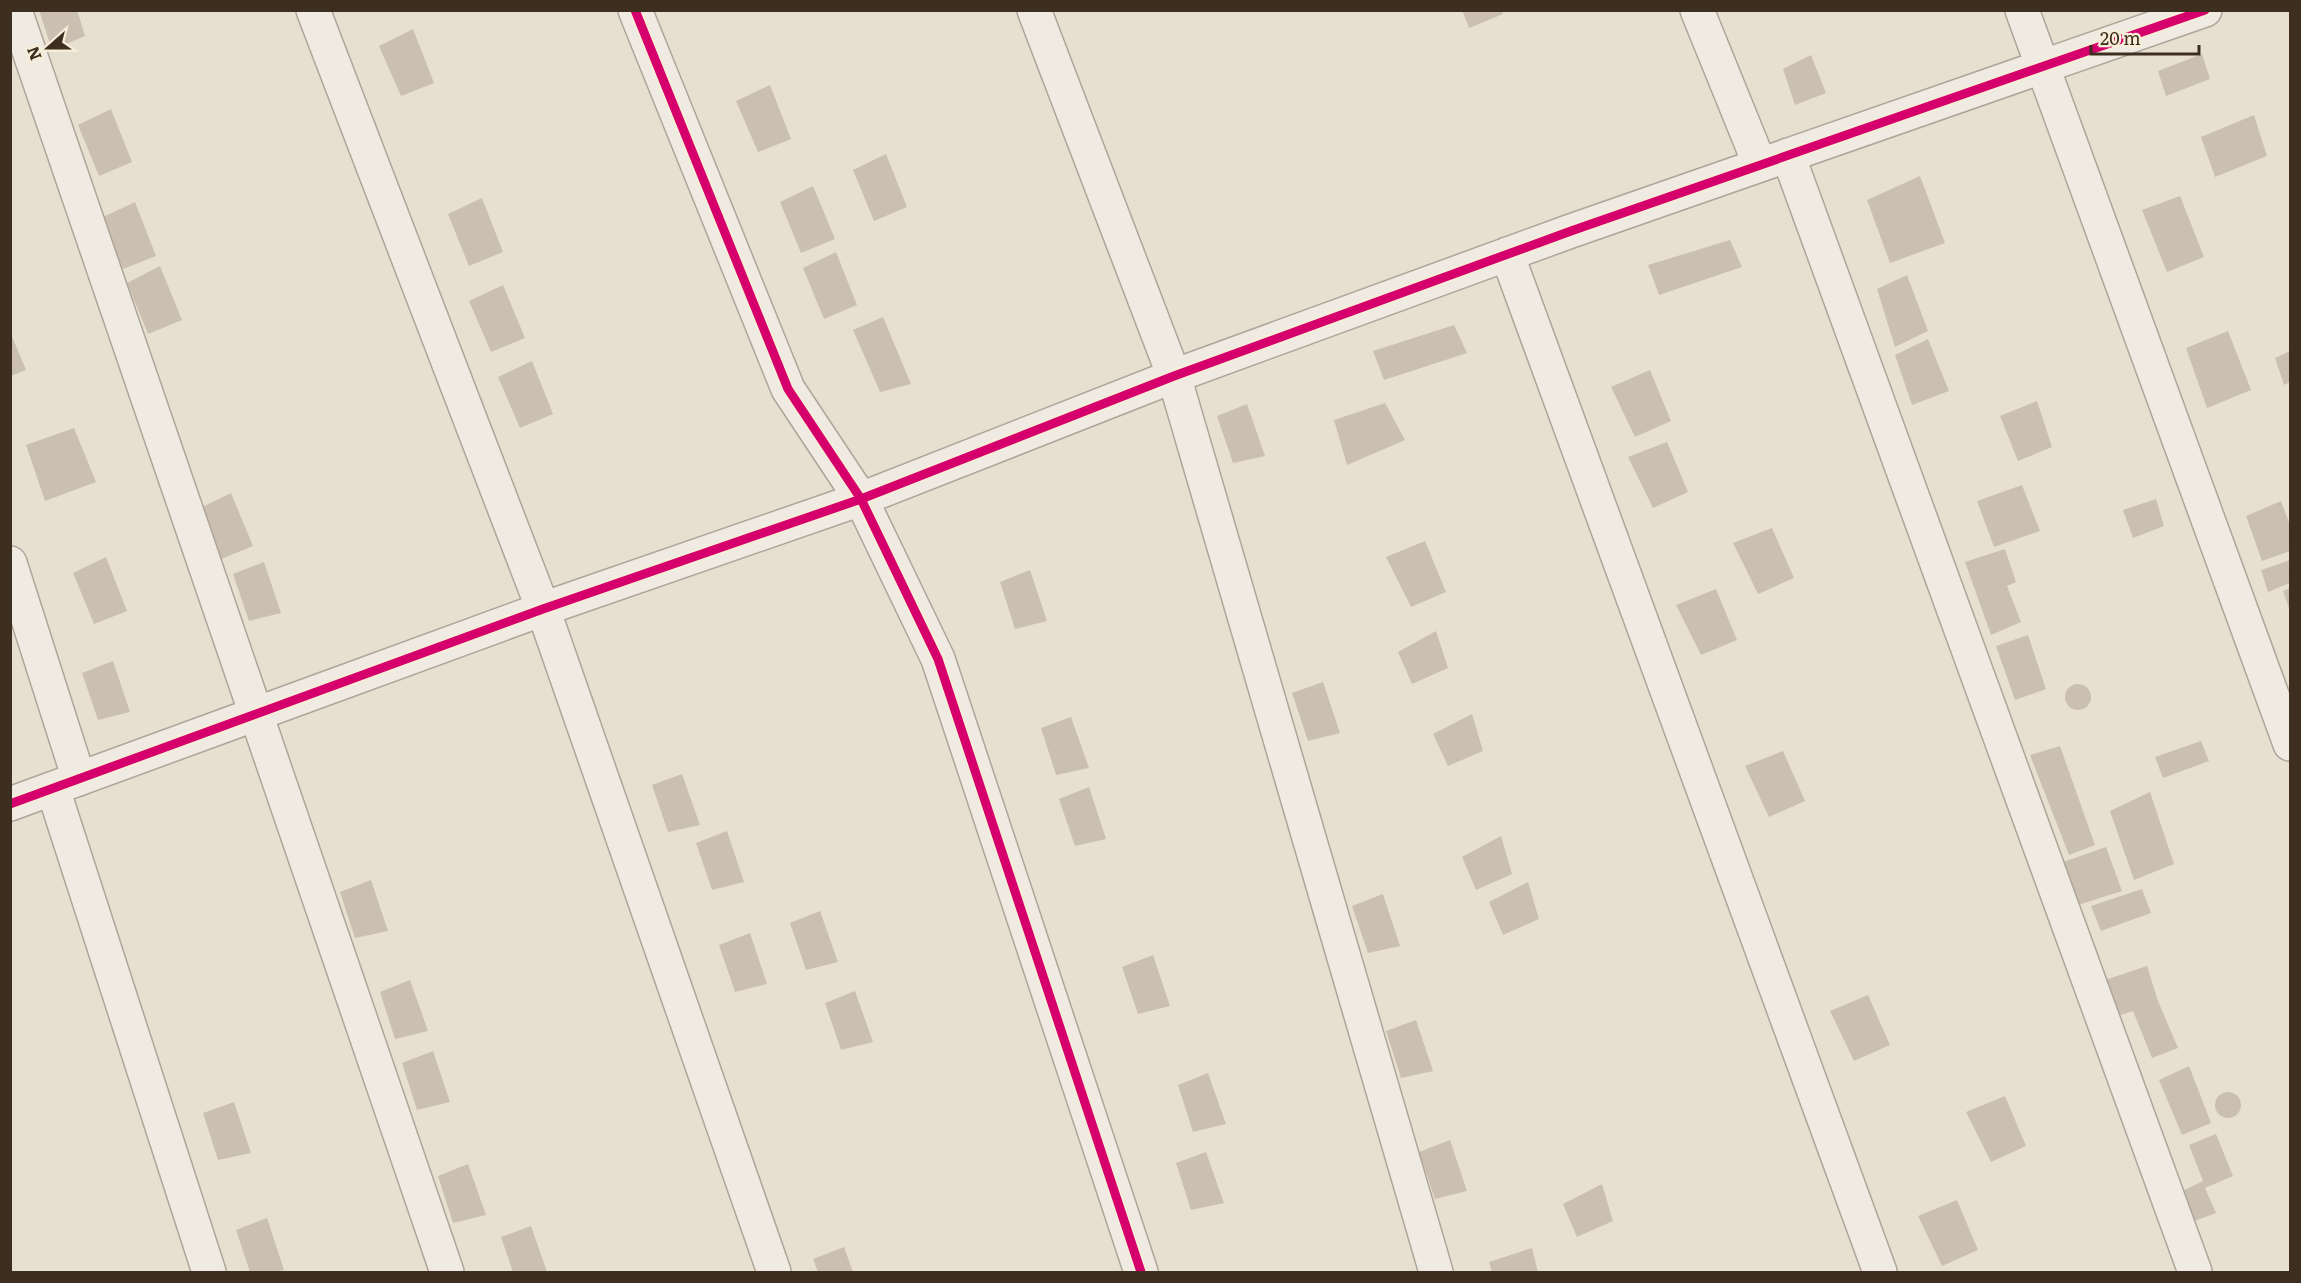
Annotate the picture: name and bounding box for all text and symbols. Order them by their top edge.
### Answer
north arrow [18,18,78,78]
scale bar [2091,18,2199,56]
text: 20 m [2100,24,2141,51]
text: N [19,43,47,64]

